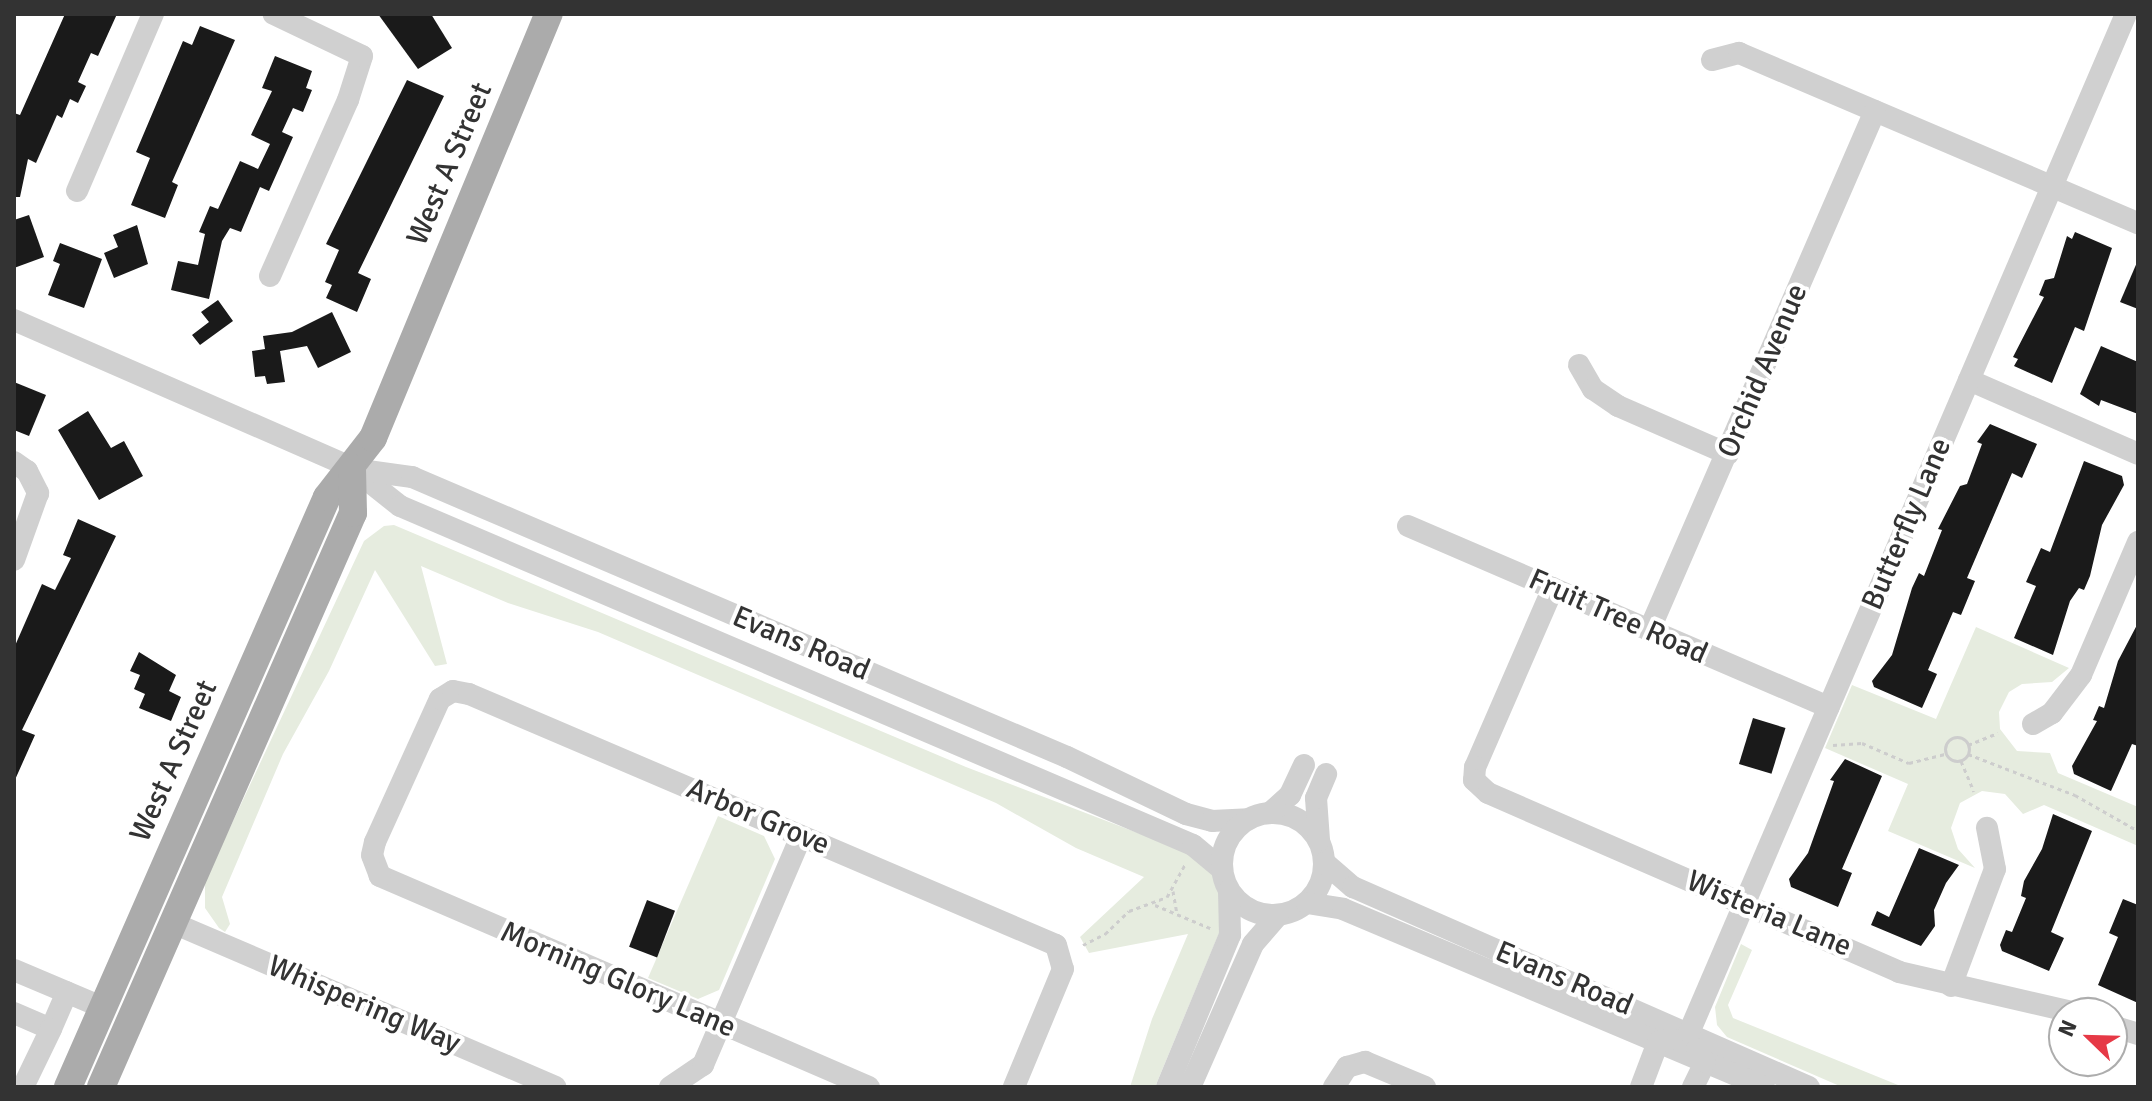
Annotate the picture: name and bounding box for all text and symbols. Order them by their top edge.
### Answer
street label: West A Street [400,77,500,251]
street label: Orchid Avenue [1710,279,1816,463]
street label: Butterfly Lane [1855,433,1959,615]
street label: Fruit Tree Road [1523,562,1713,672]
street label: Evans Road [727,599,875,689]
street label: West A Street [122,675,226,847]
street label: Arbor Grove [681,771,835,863]
street label: Wisteria Lane [1681,863,1857,965]
street label: Morning Glory Lane [495,914,741,1046]
street label: Evans Road [1490,934,1638,1024]
street label: Whispering Way [262,948,466,1062]
north arrow [2048,997,2128,1077]
text: N [2052,1016,2083,1041]

